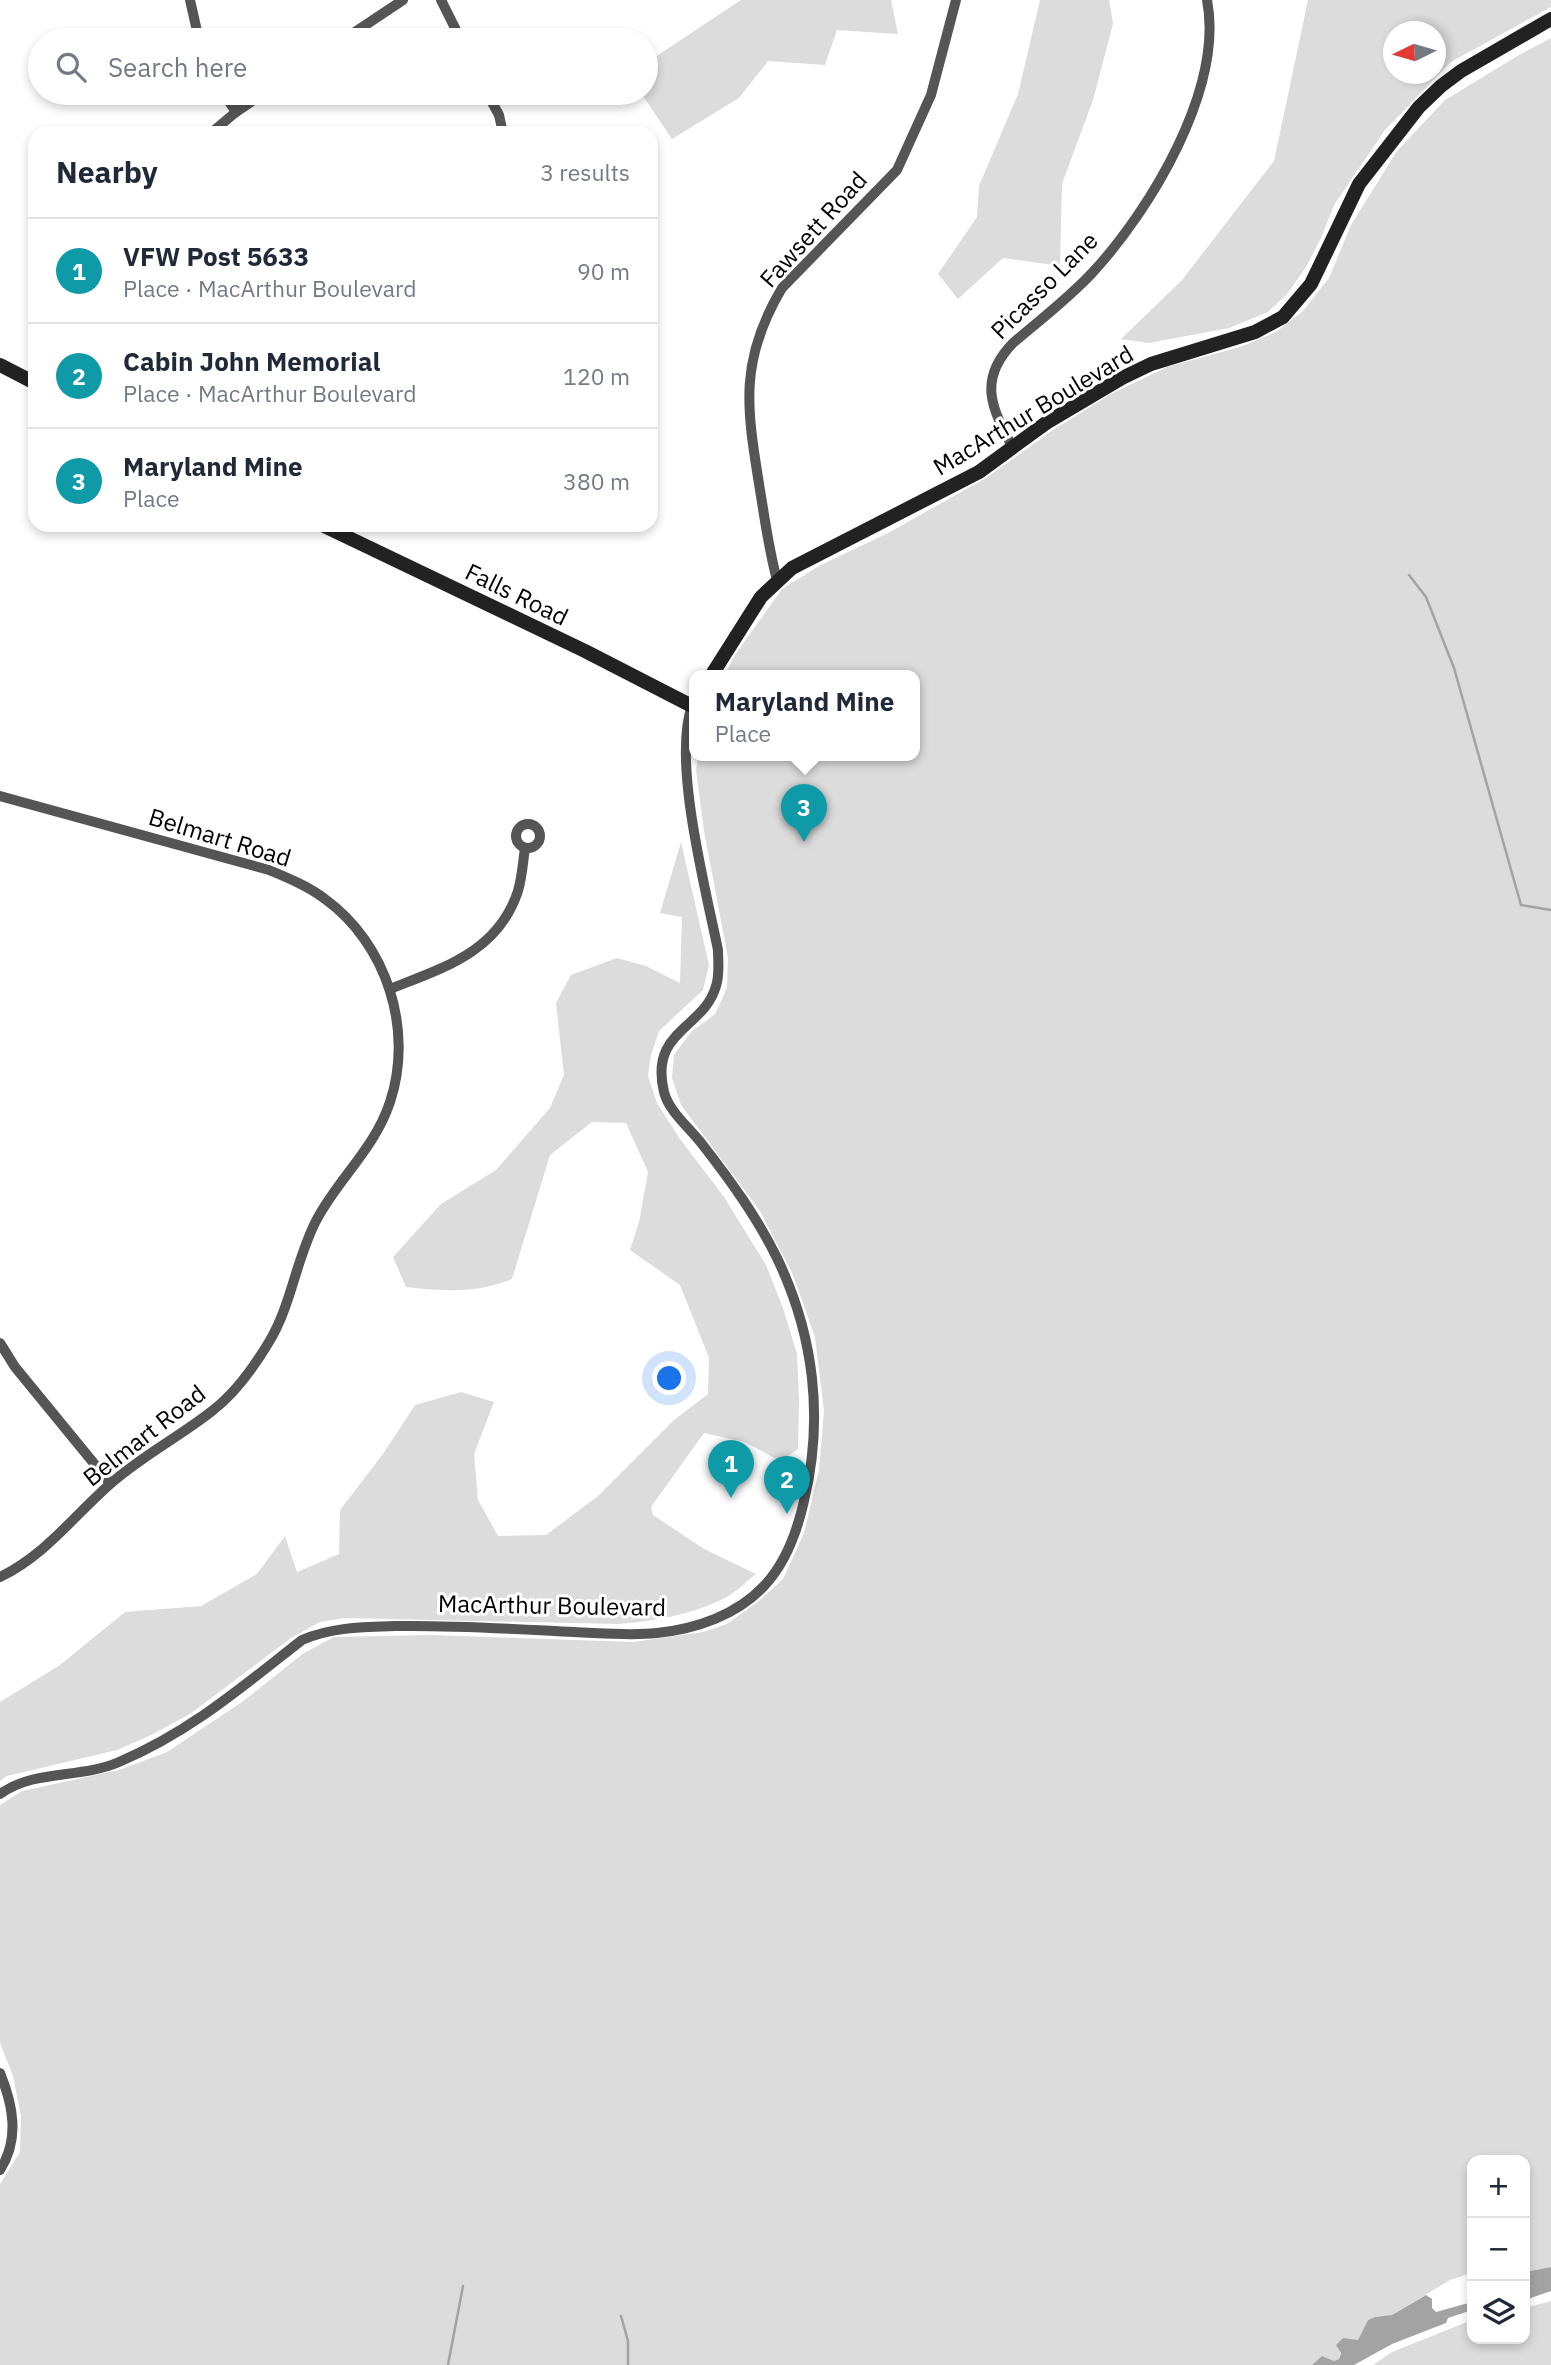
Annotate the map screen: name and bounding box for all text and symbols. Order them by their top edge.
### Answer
north arrow [1383,21,1446,84]
search box [28,28,658,105]
icon: search [52,48,90,86]
text: Search here [108,50,247,84]
text: Nearby [56,152,158,191]
text: 3 results [540,157,630,187]
street label: Fawsett Road [752,164,874,294]
street label: Picasso Lane [983,224,1105,346]
text: VFW Post 5633 [123,239,309,273]
text: 1 [72,256,86,286]
text: 90 m [577,256,630,286]
text: Place · MacArthur Boulevard [123,273,417,303]
street label: MacArthur Boulevard [927,338,1139,482]
text: Cabin John Memorial [123,344,380,378]
text: 2 [72,361,86,391]
text: 120 m [563,361,630,391]
text: Place · MacArthur Boulevard [123,378,417,408]
text: Maryland Mine [123,449,303,483]
text: 3 [72,466,86,496]
text: 380 m [563,466,630,496]
text: Place [123,483,180,513]
street label: Falls Road [460,555,574,633]
popup [689,670,920,761]
text: Maryland Mine [715,684,894,718]
text: Place [715,718,771,748]
pin: 3 [781,784,827,842]
street label: Belmart Road [145,800,295,874]
your location [652,1361,686,1395]
street label: Belmart Road [76,1377,212,1493]
pin: 1 [708,1440,754,1498]
pin: 2 [764,1456,810,1514]
street label: MacArthur Boulevard [438,1587,666,1623]
map controls [1467,2155,1530,2344]
button: + [1467,2155,1530,2218]
button: − [1467,2218,1530,2281]
button: layers [1467,2281,1530,2344]

